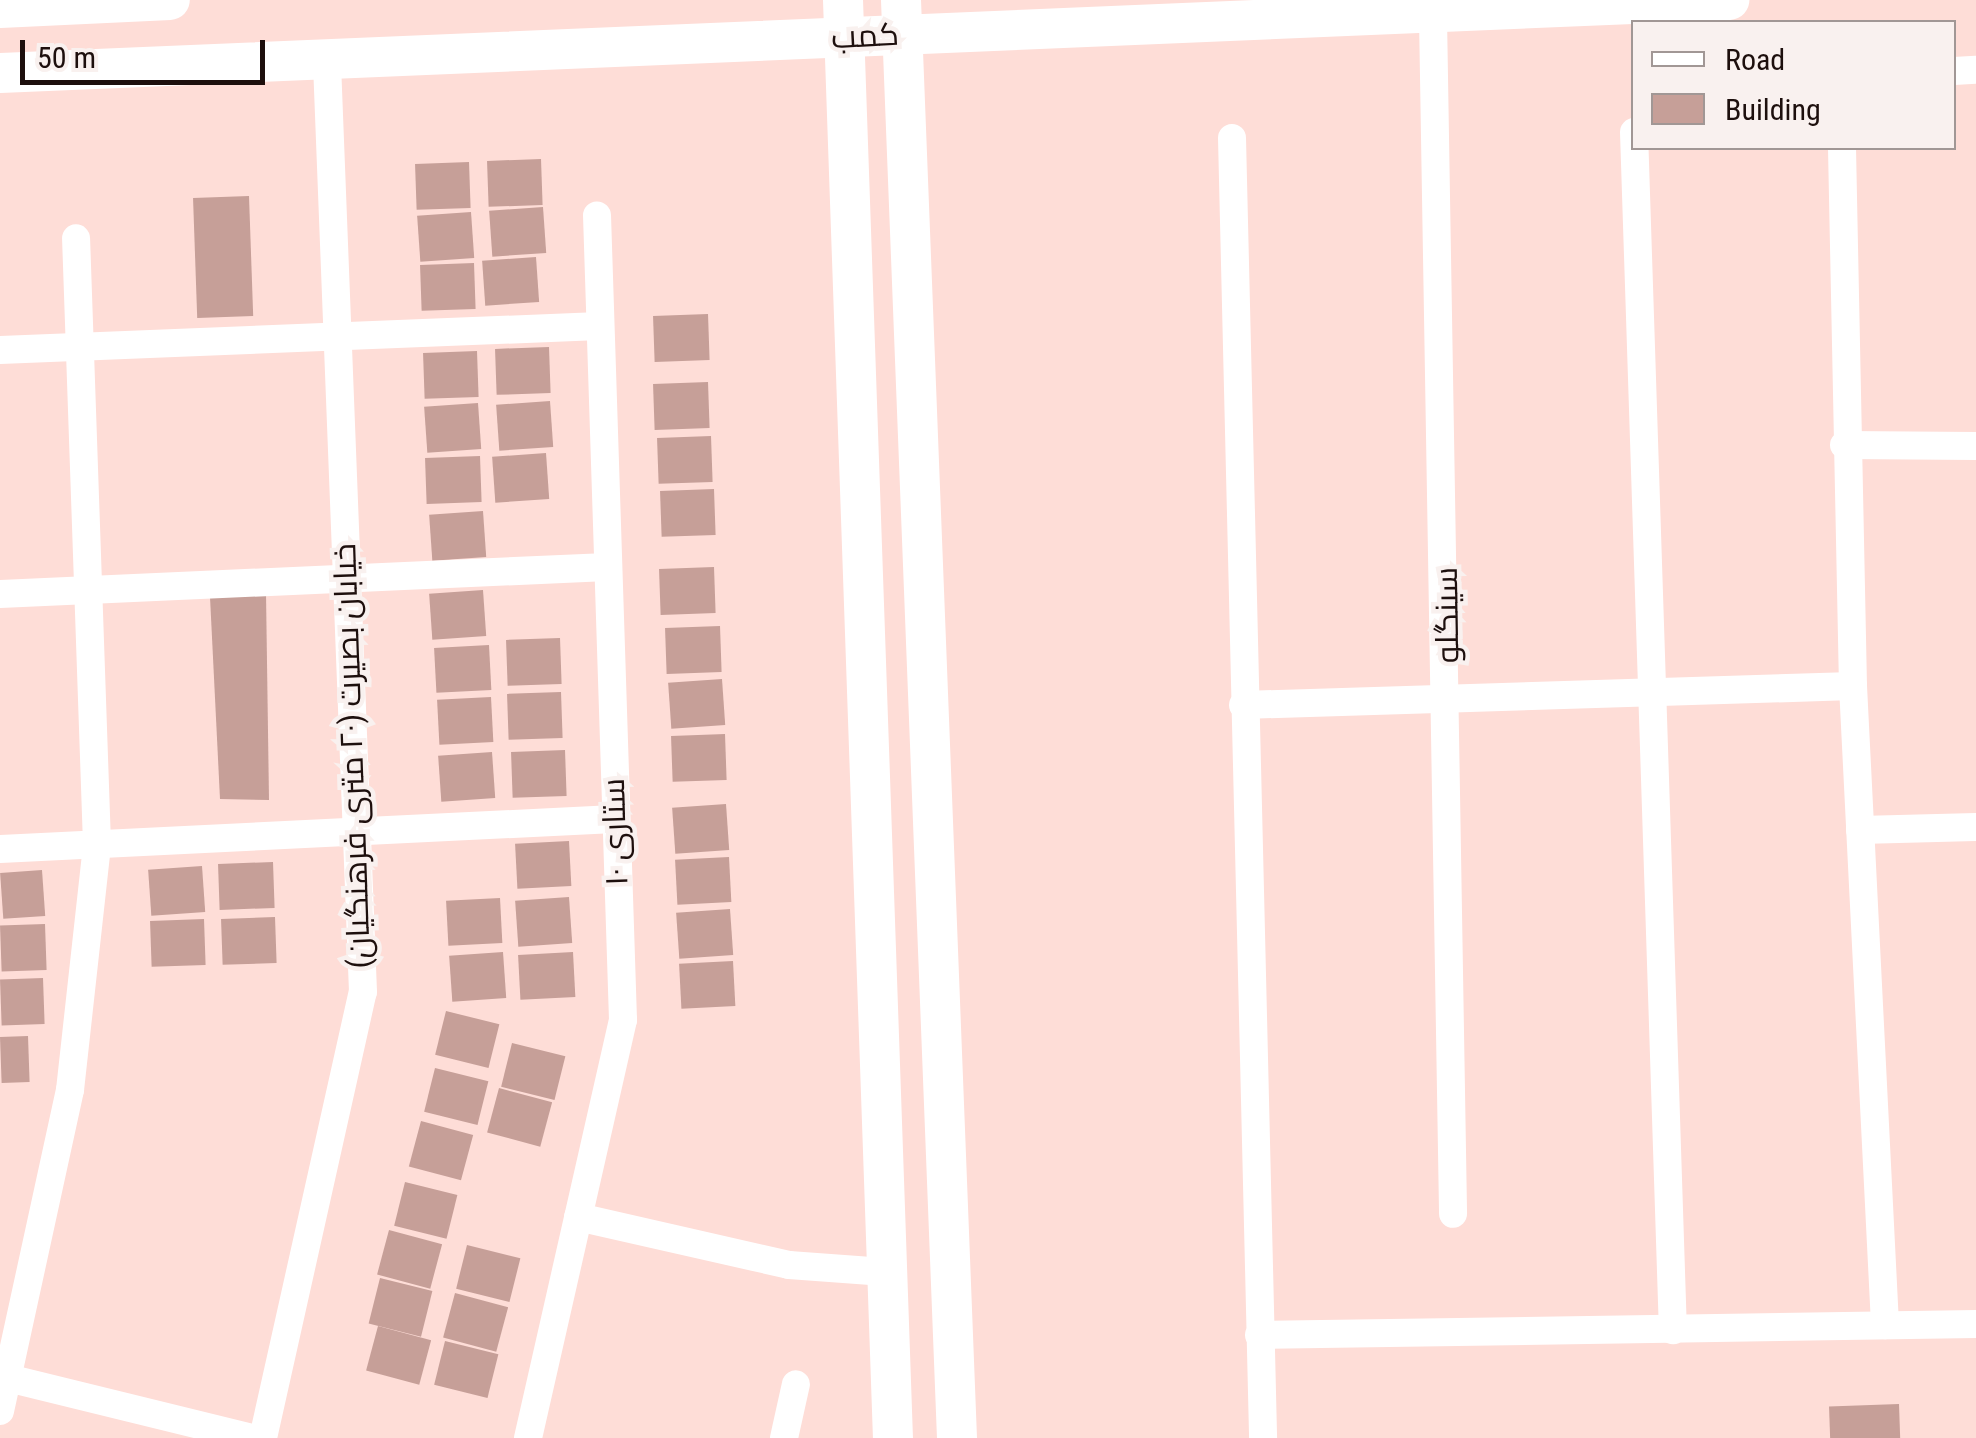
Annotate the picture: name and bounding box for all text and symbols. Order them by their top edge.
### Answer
street label: کمب [830,15,900,57]
scale bar [25,20,270,82]
legend [1631,20,1956,150]
text: 50 m [37,40,96,75]
text: Road [1725,42,1785,77]
text: Building [1725,92,1821,127]
street label: خیابان بصیرت (۲۰ متری فرهنگیان) [325,543,379,969]
street label: سینگلو [1427,567,1467,663]
street label: ستاری ۱۰ [594,778,636,886]

